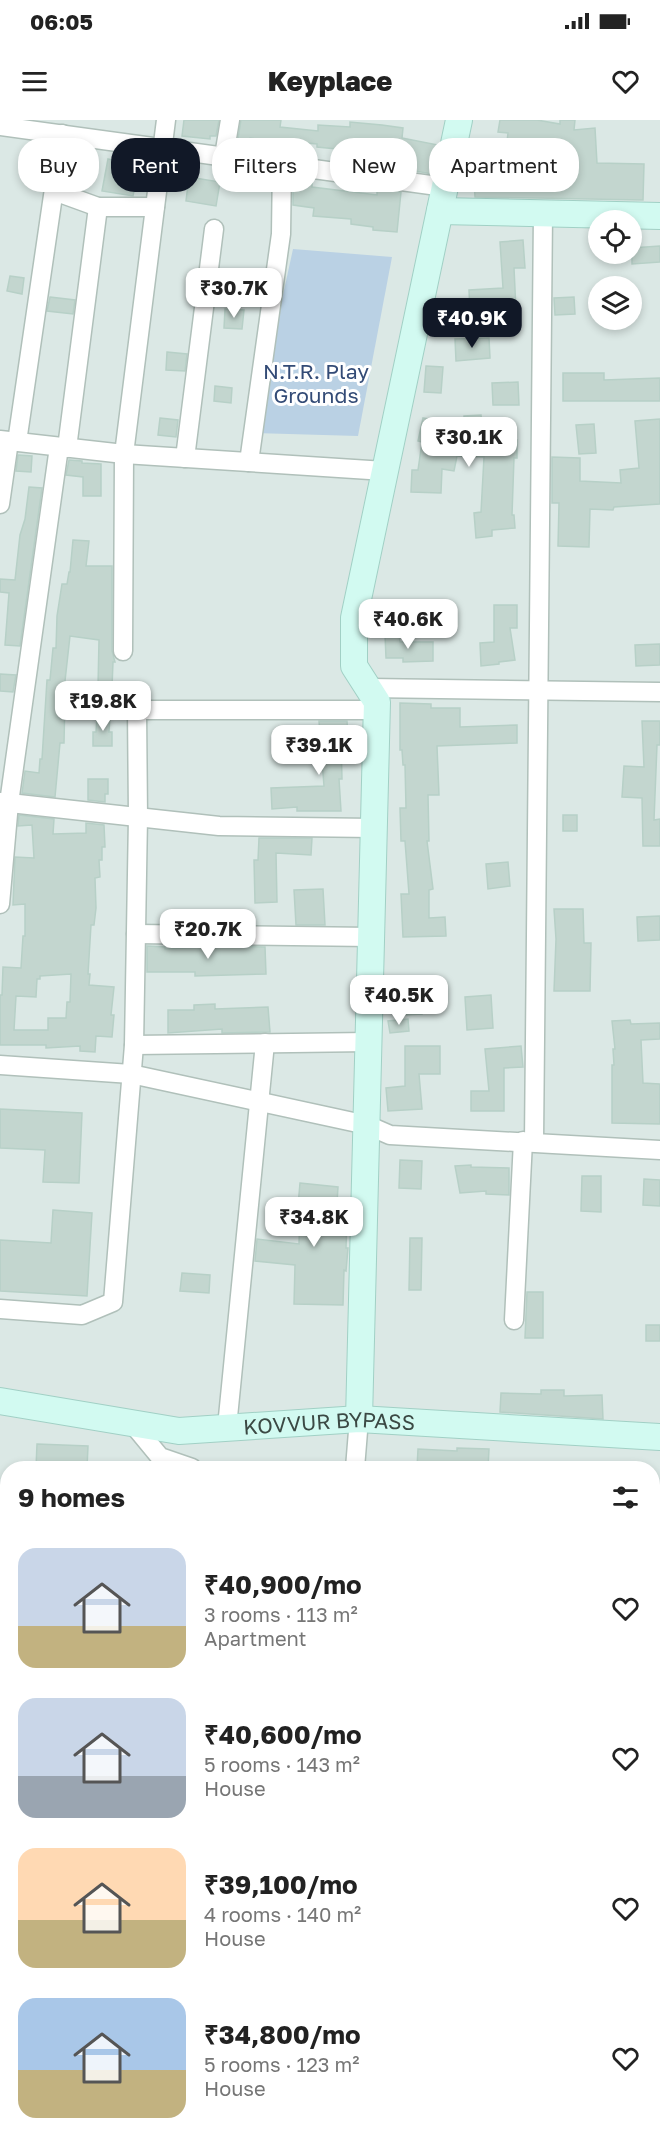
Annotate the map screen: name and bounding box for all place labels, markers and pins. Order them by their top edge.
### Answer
pin: ₹30.7K [185,268,283,319]
pin: ₹40.9K [423,298,521,349]
pin: ₹30.1K [420,417,518,468]
pin: ₹40.6K [359,599,457,650]
pin: ₹19.8K [54,681,152,732]
pin: ₹39.1K [270,725,368,776]
pin: ₹20.7K [159,909,257,960]
pin: ₹40.5K [350,975,448,1026]
pin: ₹34.8K [265,1197,363,1248]

